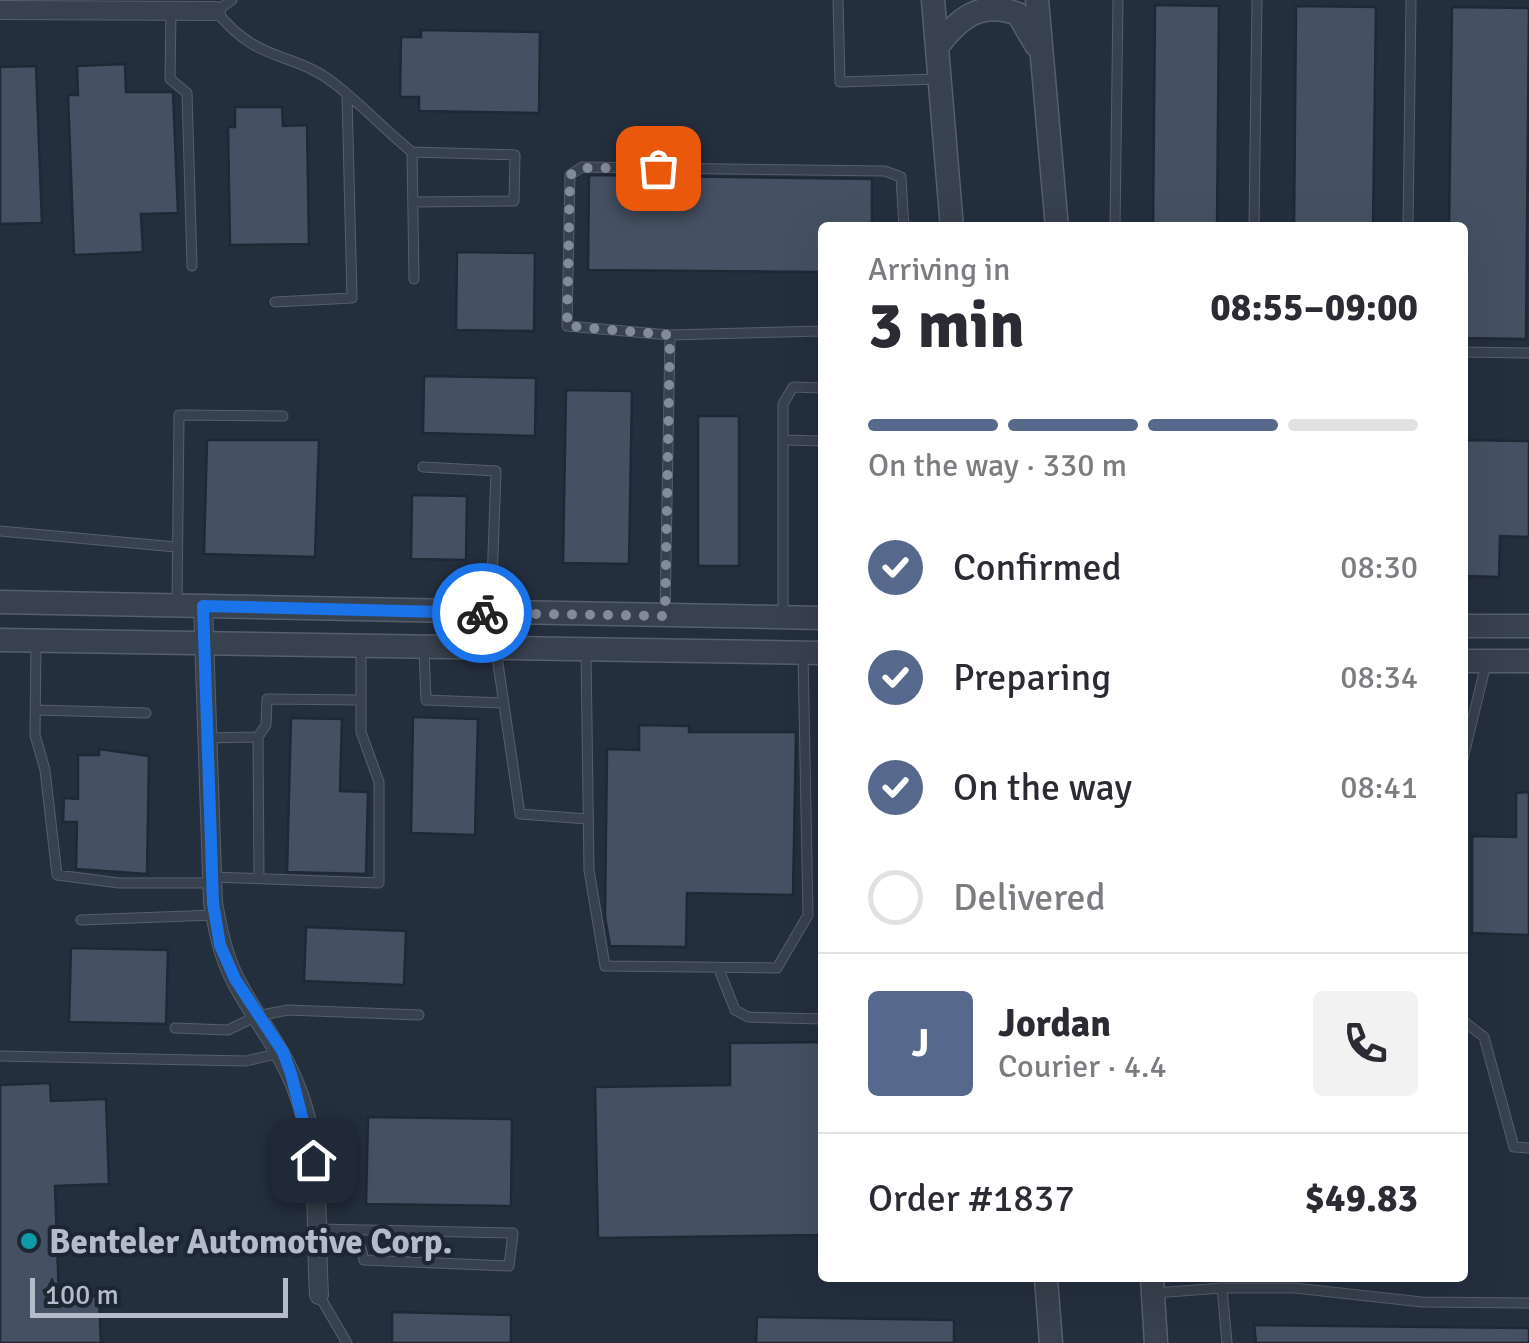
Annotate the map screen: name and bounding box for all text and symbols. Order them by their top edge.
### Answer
pin [616,126,701,211]
icon: bag [631,141,686,196]
text: Arriving in [868,250,1010,289]
text: 08:55–09:00 [1210,284,1418,331]
text: 3 min [868,286,1025,366]
text: On the way · 330 m [868,446,1127,485]
icon: check [868,540,923,595]
text: Confirmed [953,544,1122,591]
text: 08:30 [1340,548,1418,587]
courier [432,563,532,663]
icon: bike [455,586,510,641]
icon: check [868,650,923,705]
text: Preparing [953,654,1111,701]
text: 08:34 [1340,658,1418,697]
icon: check [868,760,923,815]
text: On the way [953,764,1132,811]
text: 08:41 [1340,768,1418,807]
text: Delivered [953,874,1106,921]
button: phone [1313,991,1418,1096]
text: Jordan [998,1000,1111,1047]
text: J [912,1020,929,1067]
text: Courier · 4.4 [998,1047,1167,1086]
pin [271,1118,356,1203]
icon: home [286,1133,341,1188]
text: Order #1837 [868,1175,1075,1222]
text: $49.83 [1305,1175,1418,1222]
place label: Benteler Automotive Corp. [49,1220,453,1263]
marker: Benteler Automotive Corp. [18,1230,40,1252]
scale bar [30,1273,288,1318]
text: 100 m [45,1278,119,1312]

